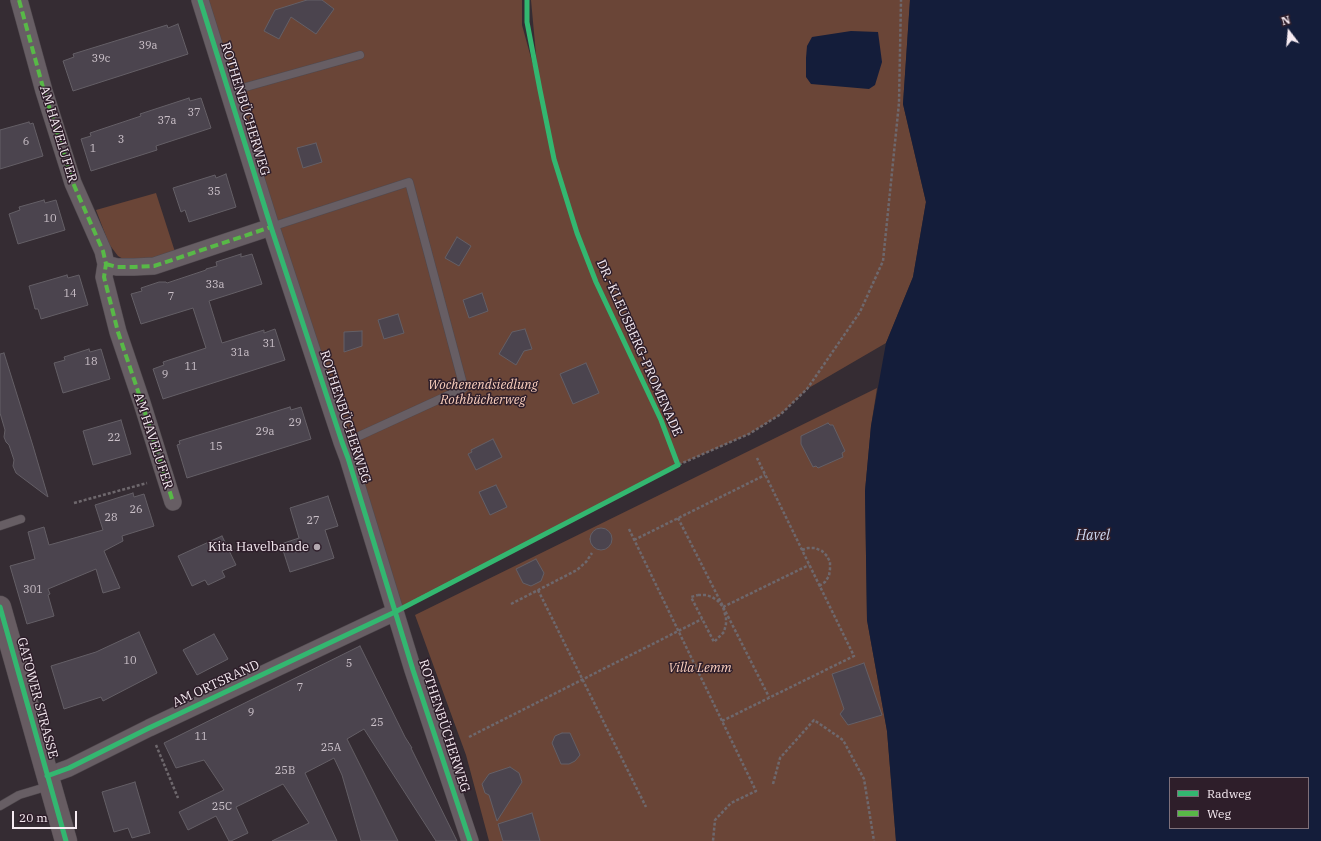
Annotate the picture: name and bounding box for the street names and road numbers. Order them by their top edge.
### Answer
street label: ROTHENBÜCHERWEG [217,40,273,178]
street label: AM HAVELUFER [36,84,80,184]
street label: DR.-KLEUSBERG-PROMENADE [593,257,685,439]
street label: ROTHENBÜCHERWEG [316,349,374,485]
street label: AM HAVELUFER [130,391,176,491]
street label: GATOWER STRASSE [13,636,61,760]
street label: AM ORTSRAND [170,657,262,711]
street label: ROTHENBÜCHERWEG [415,658,473,794]

